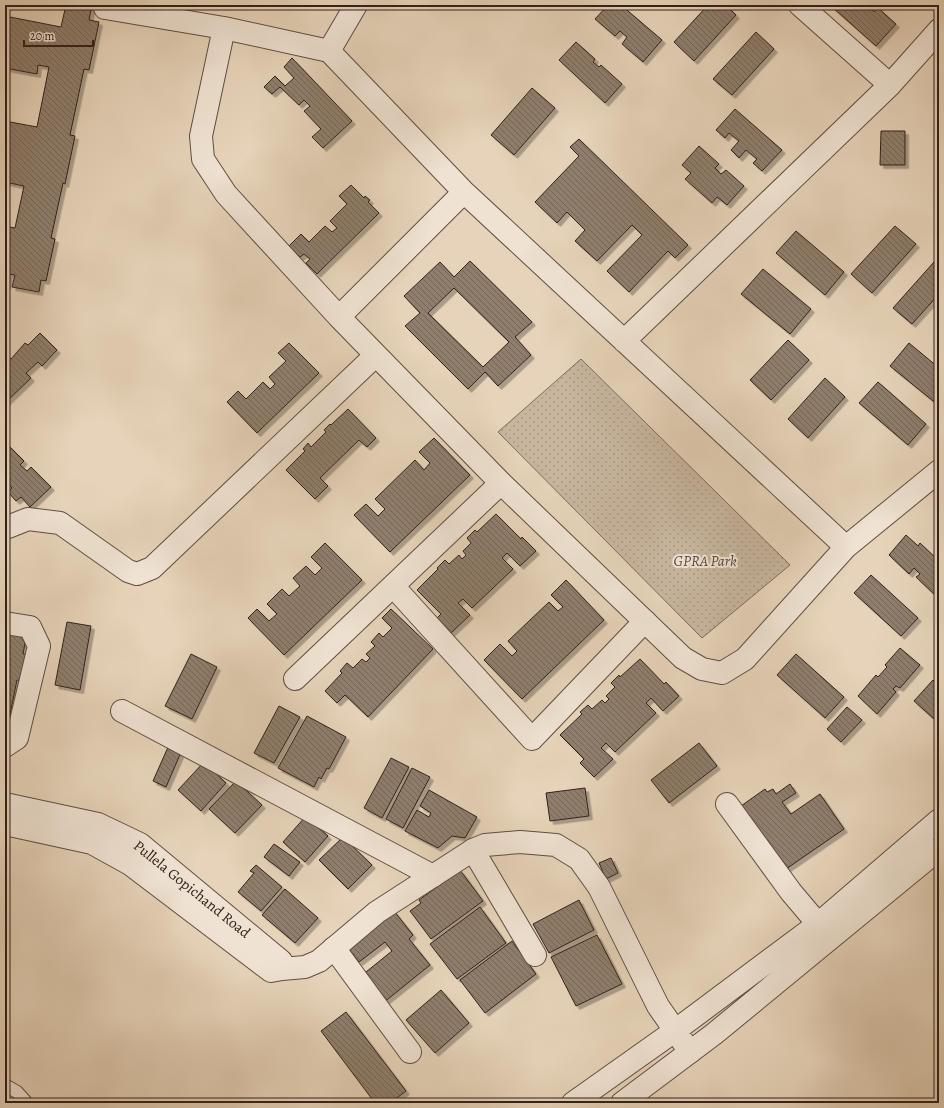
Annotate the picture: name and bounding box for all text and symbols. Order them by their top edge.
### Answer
scale bar [24,22,93,48]
text: 20 m [30,28,54,44]
park label: GPRA Park [673,551,737,571]
street label: Pullela Gopichand Road [129,836,255,943]

